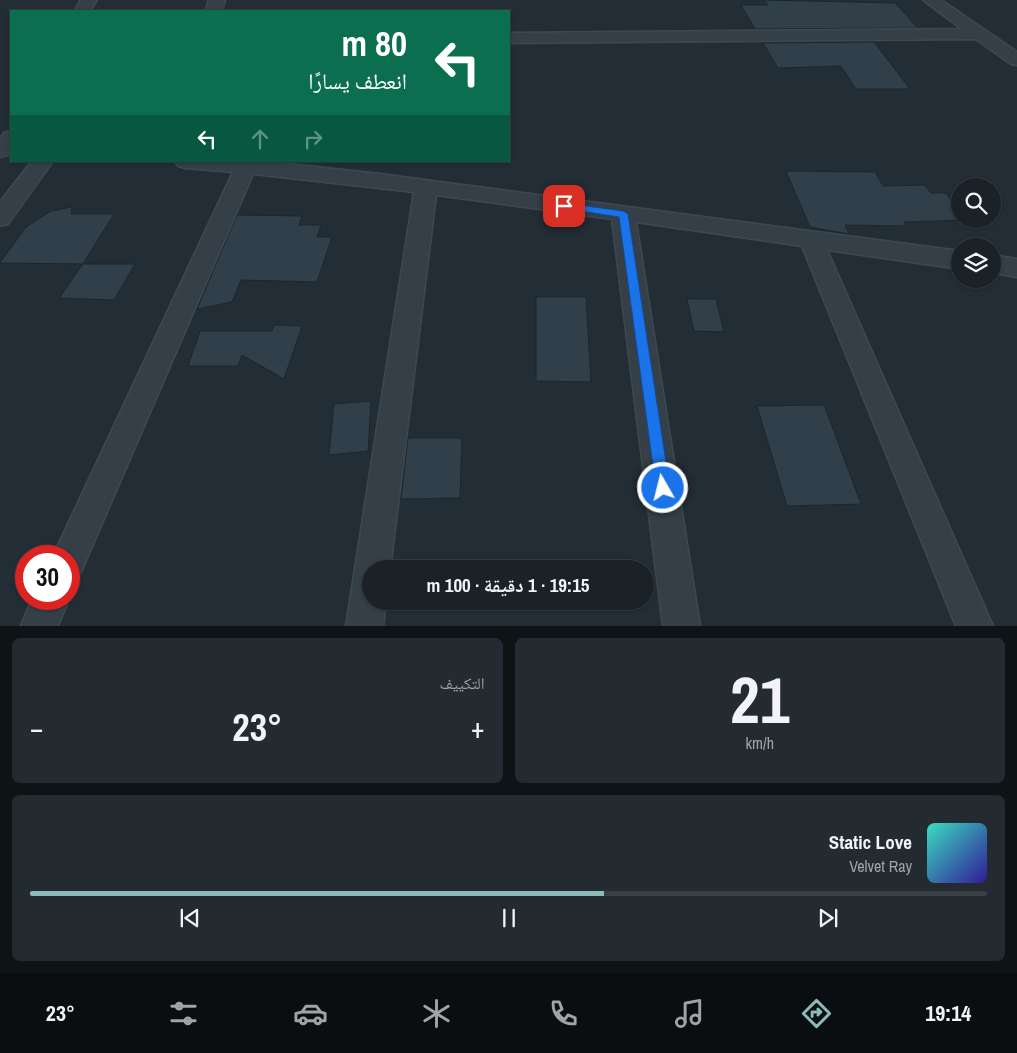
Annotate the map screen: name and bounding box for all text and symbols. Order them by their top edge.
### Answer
text: 80 m [342,20,407,67]
icon: left [425,30,490,95]
text: انعطف يسارًا [308,66,407,96]
icon: left [193,125,221,153]
icon: ahead [246,125,274,153]
icon: right [299,125,327,153]
map controls [951,178,1001,288]
button: search [951,178,1001,228]
pin [543,185,585,227]
icon: arrive [550,192,578,220]
button: layers [951,238,1001,288]
position arrow [636,461,688,513]
speed limit sign: 30 [15,545,80,610]
text: 19:15 · 1 دقيقة · 100 m [427,572,589,598]
text: 21 [730,656,789,743]
text: التكييف [440,672,485,694]
text: 23° [232,702,282,753]
text: − [30,709,43,747]
text: + [471,709,484,747]
text: km/h [746,732,774,754]
text: Static Love [829,829,912,855]
text: Velvet Ray [849,855,912,877]
icon: previous [176,904,204,932]
icon: pause [495,904,523,932]
icon: next [814,904,842,932]
icon: filters [166,996,201,1031]
icon: car [293,996,328,1031]
icon: climate [419,996,454,1031]
icon: phone [546,996,581,1031]
icon: music [672,996,707,1031]
icon: directions [799,996,834,1031]
text: 23° [46,998,75,1028]
text: 19:14 [925,998,971,1028]

